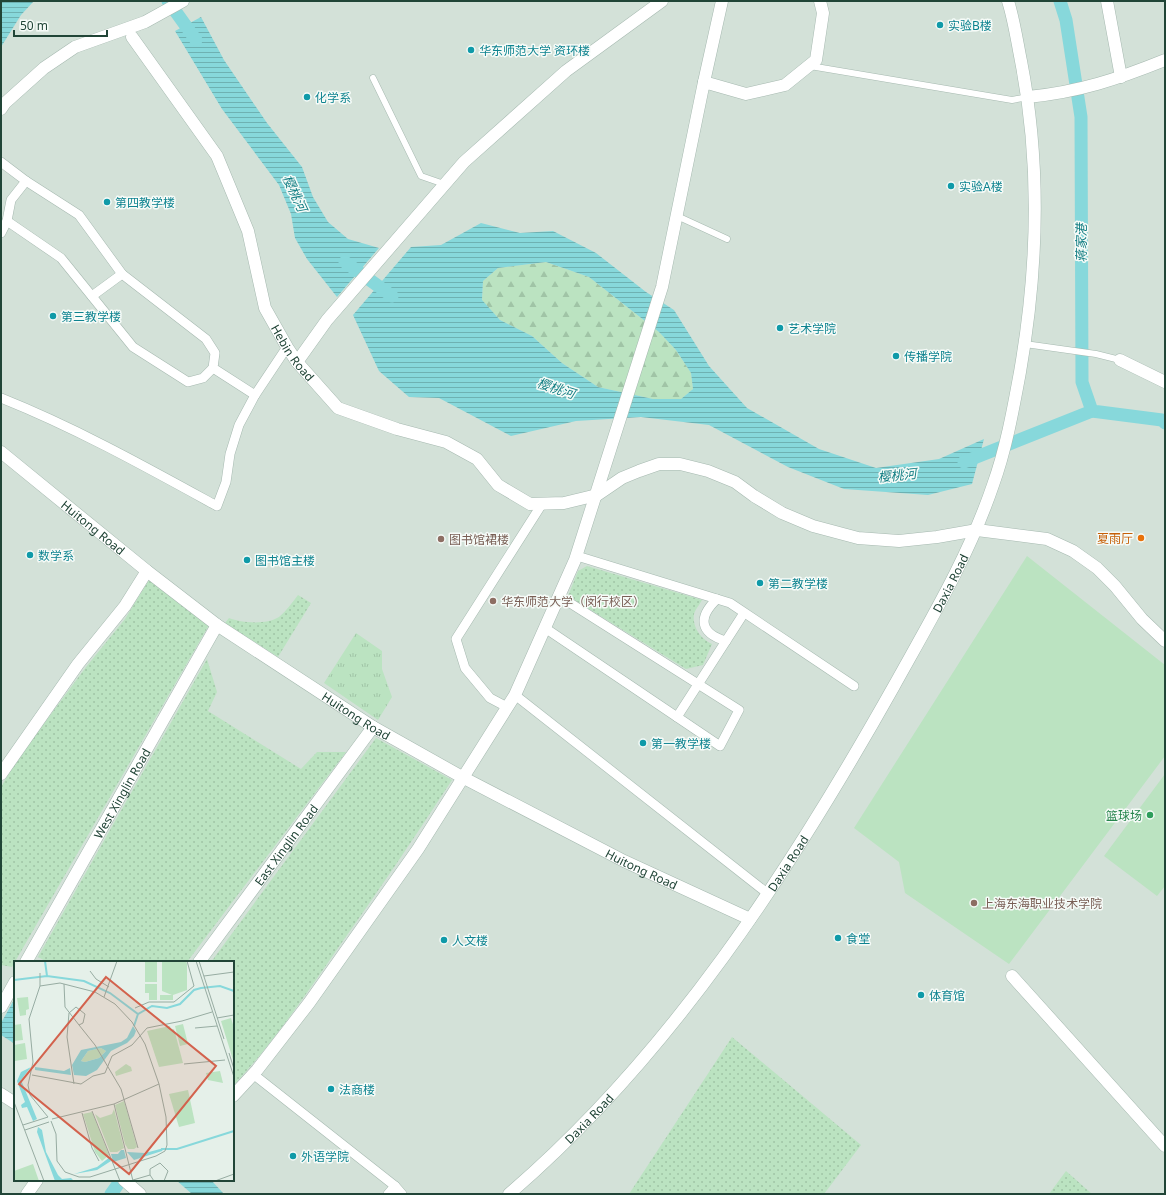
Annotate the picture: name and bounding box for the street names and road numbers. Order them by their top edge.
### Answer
street label: Hebin Road [267,321,318,385]
street label: Huitong Road [58,496,129,558]
street label: Daxia Road [928,551,972,615]
street label: Huitong Road [319,688,394,744]
street label: West Xinglin Road [89,745,154,842]
street label: East Xinglin Road [250,801,322,889]
street label: Daxia Road [763,832,812,895]
street label: Huitong Road [603,844,680,893]
street label: Daxia Road [561,1090,617,1147]

